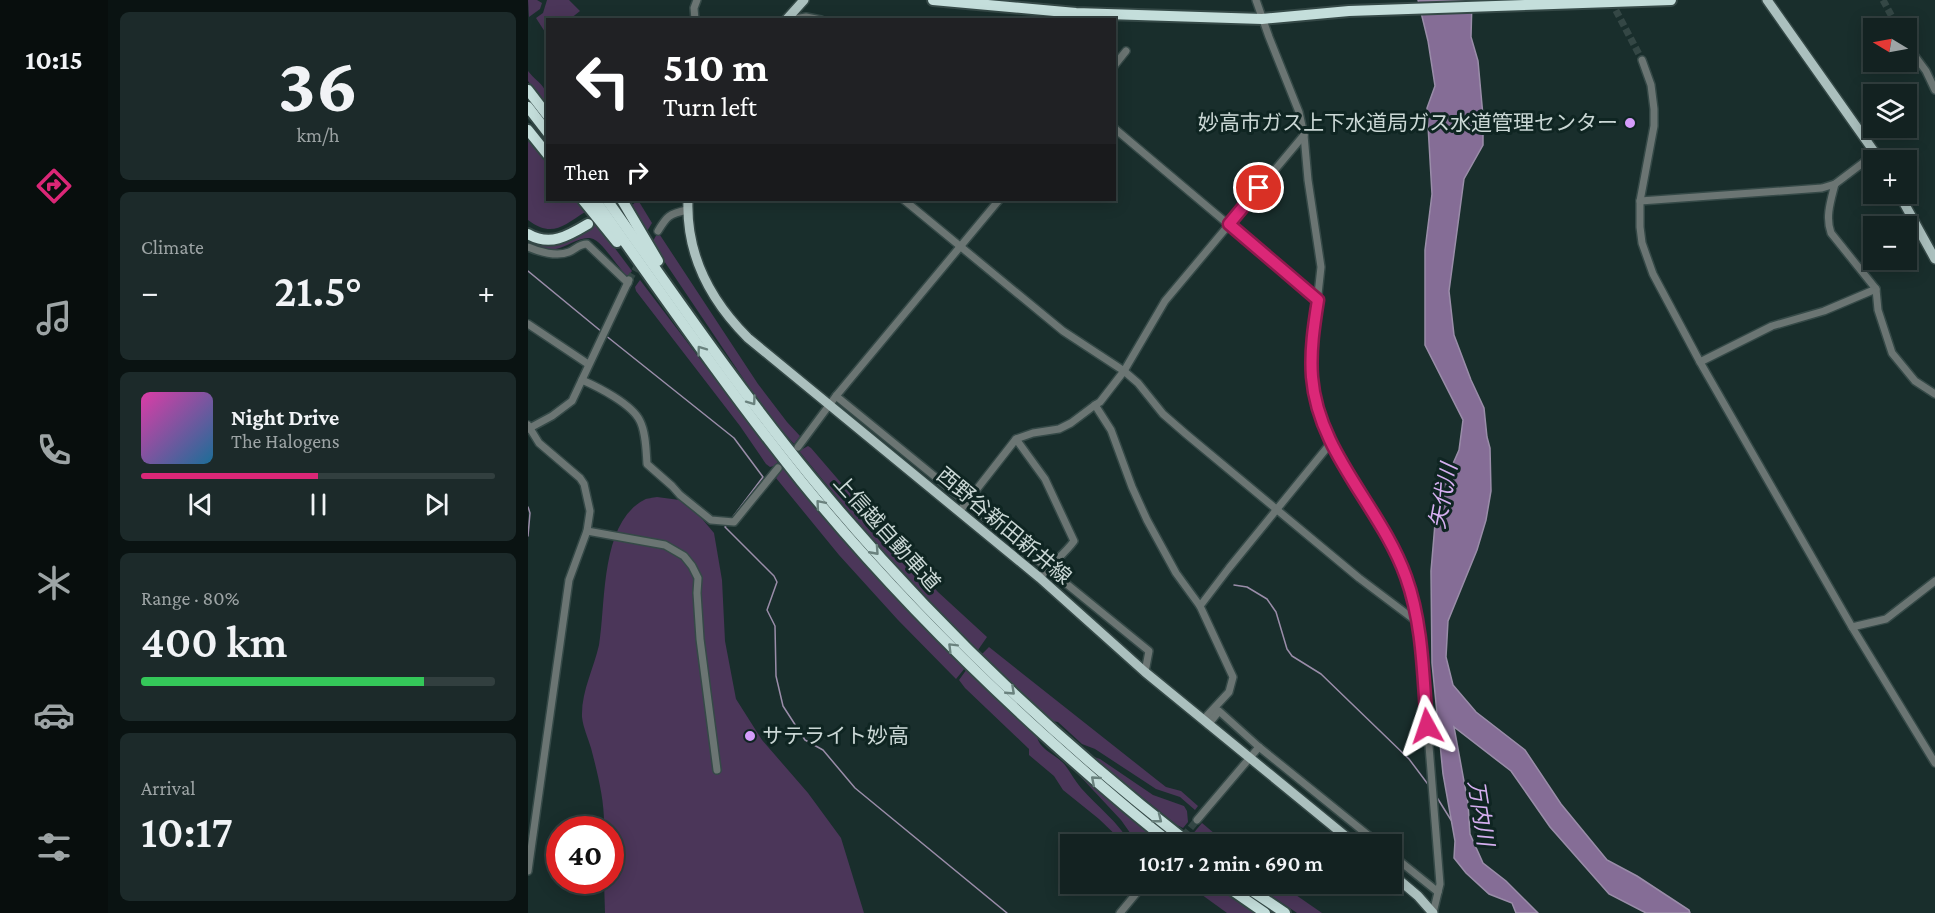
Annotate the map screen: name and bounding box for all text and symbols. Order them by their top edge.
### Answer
north arrow [1863,18,1917,72]
map controls [1863,18,1917,270]
text: 36 [278,41,358,128]
icon: left [564,42,642,120]
text: 510 m [663,43,768,90]
text: 10:15 [25,45,83,75]
button: layers [1863,84,1917,138]
text: Turn left [663,92,757,122]
place label: 妙高市ガス上下水道局ガス水道管理センター [1198,111,1618,135]
marker: 妙高市ガス上下水道局ガス水道管理センター [1623,116,1637,130]
text: km/h [296,124,340,146]
button: + [1863,150,1917,204]
icon: right [621,156,654,189]
text: Then [564,160,609,185]
pin [1233,162,1284,213]
icon: directions [33,165,75,207]
icon: arrive [1242,171,1275,204]
button: − [1863,216,1917,270]
text: Climate [141,236,204,258]
text: 21.5° [274,266,362,316]
text: − [141,273,158,310]
text: + [478,273,495,310]
icon: music [33,297,75,339]
one-way arrow [697,345,708,356]
one-way arrow [744,394,755,405]
text: Night Drive [231,405,339,430]
icon: phone [33,429,75,471]
text: The Halogens [231,430,340,452]
water label: 矢代川 [1424,459,1462,531]
street label: 西野谷新田新井線 [932,463,1076,589]
street label: 上信越自動車道 [829,470,945,596]
icon: previous [184,488,217,521]
icon: pause [302,488,335,521]
icon: next [420,488,453,521]
one-way arrow [816,500,827,511]
one-way arrow [868,545,879,555]
icon: climate [33,562,75,604]
text: Range · 80% [141,587,239,609]
text: 400 km [141,617,287,667]
one-way arrow [948,644,959,654]
one-way arrow [1005,684,1015,695]
icon: car [33,694,75,736]
position arrow [1395,694,1459,758]
place label: サテライト妙高 [762,724,909,748]
marker: サテライト妙高 [743,729,757,743]
one-way arrow [1091,776,1102,787]
text: Arrival [141,777,195,799]
water label: 万内川 [1463,778,1499,850]
text: 10:17 [141,807,233,857]
one-way arrow [1151,812,1162,823]
speed limit sign: 40 [546,816,624,894]
icon: filters [33,826,75,868]
text: 10:17 · 2 min · 690 m [1139,851,1323,876]

